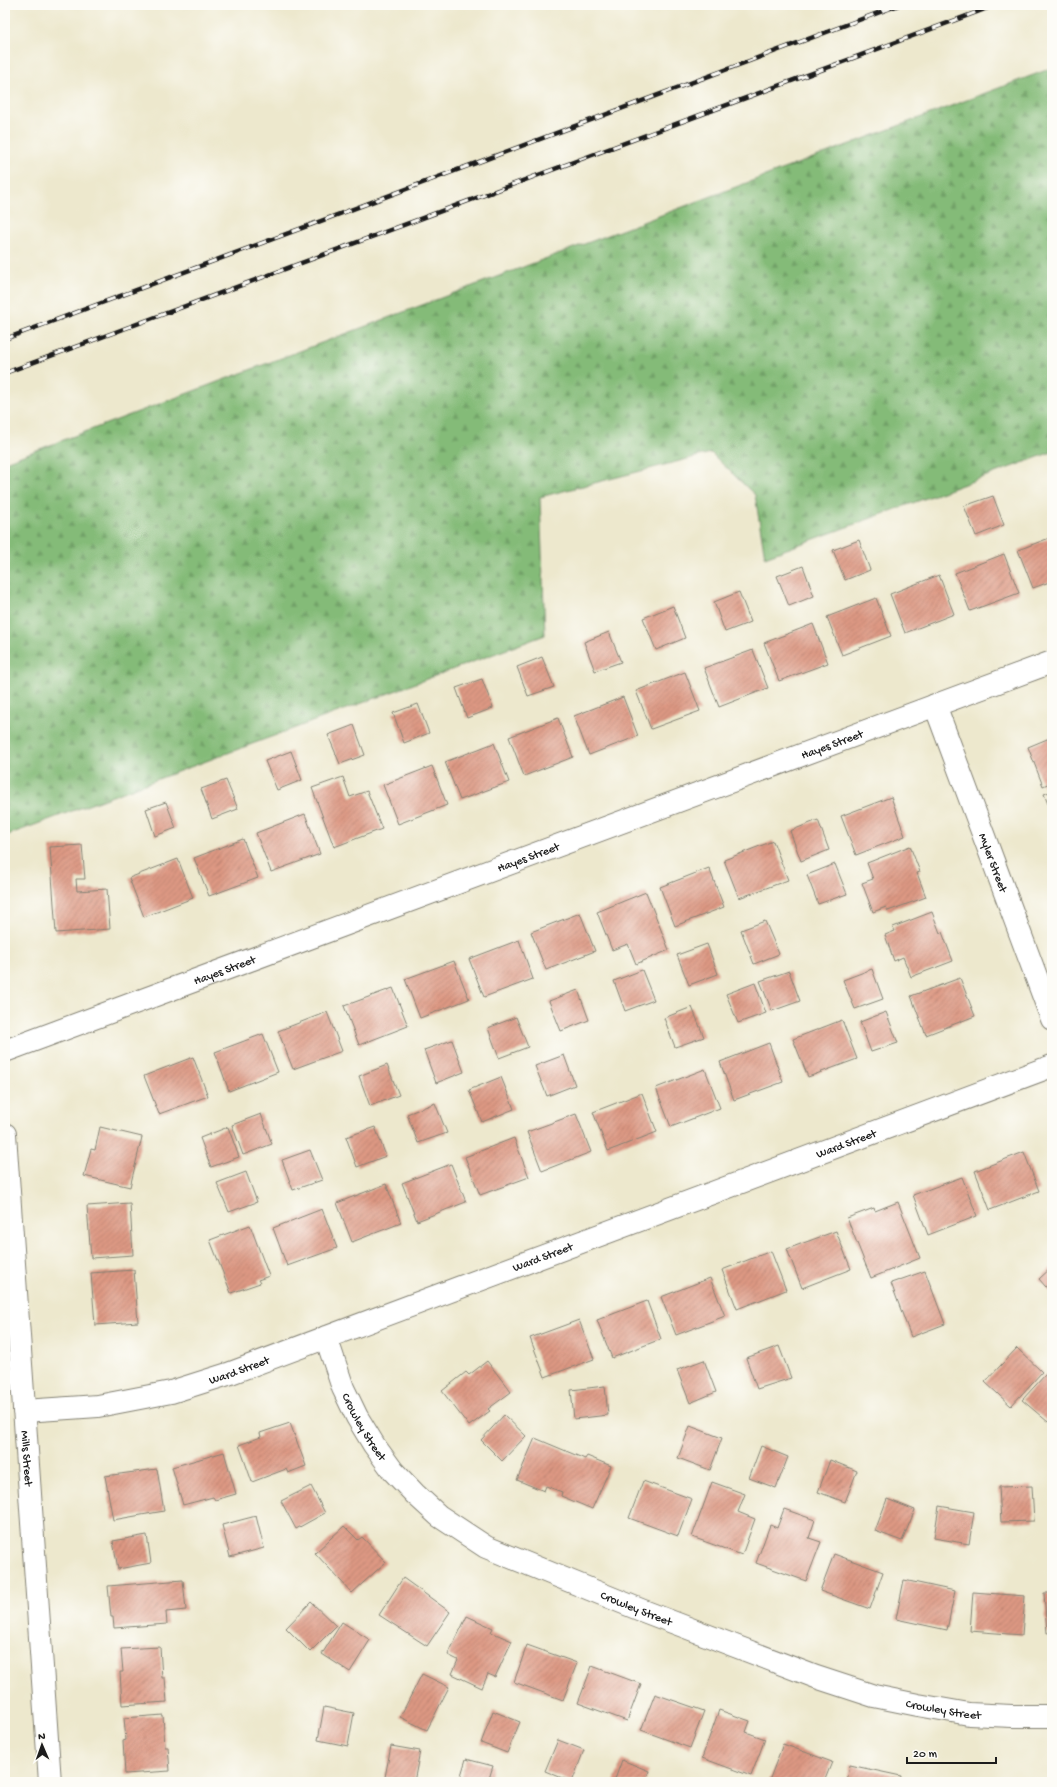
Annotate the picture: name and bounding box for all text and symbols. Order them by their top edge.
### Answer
street label: Hayes Street [800,727,866,764]
street label: Myler Street [974,832,1010,896]
street label: Hayes Street [496,840,563,876]
street label: Hayes Street [192,953,259,989]
street label: Ward Street [815,1127,880,1162]
street label: Ward Street [511,1240,576,1276]
street label: Ward Street [208,1354,273,1389]
street label: Crowley Street [338,1391,389,1465]
street label: Mills Street [17,1430,35,1488]
street label: Crowley Street [598,1589,675,1631]
street label: Crowley Street [904,1698,982,1724]
north arrow [22,1725,62,1765]
text: N [38,1731,46,1743]
scale bar [907,1739,996,1765]
text: 20 m [913,1748,938,1762]

